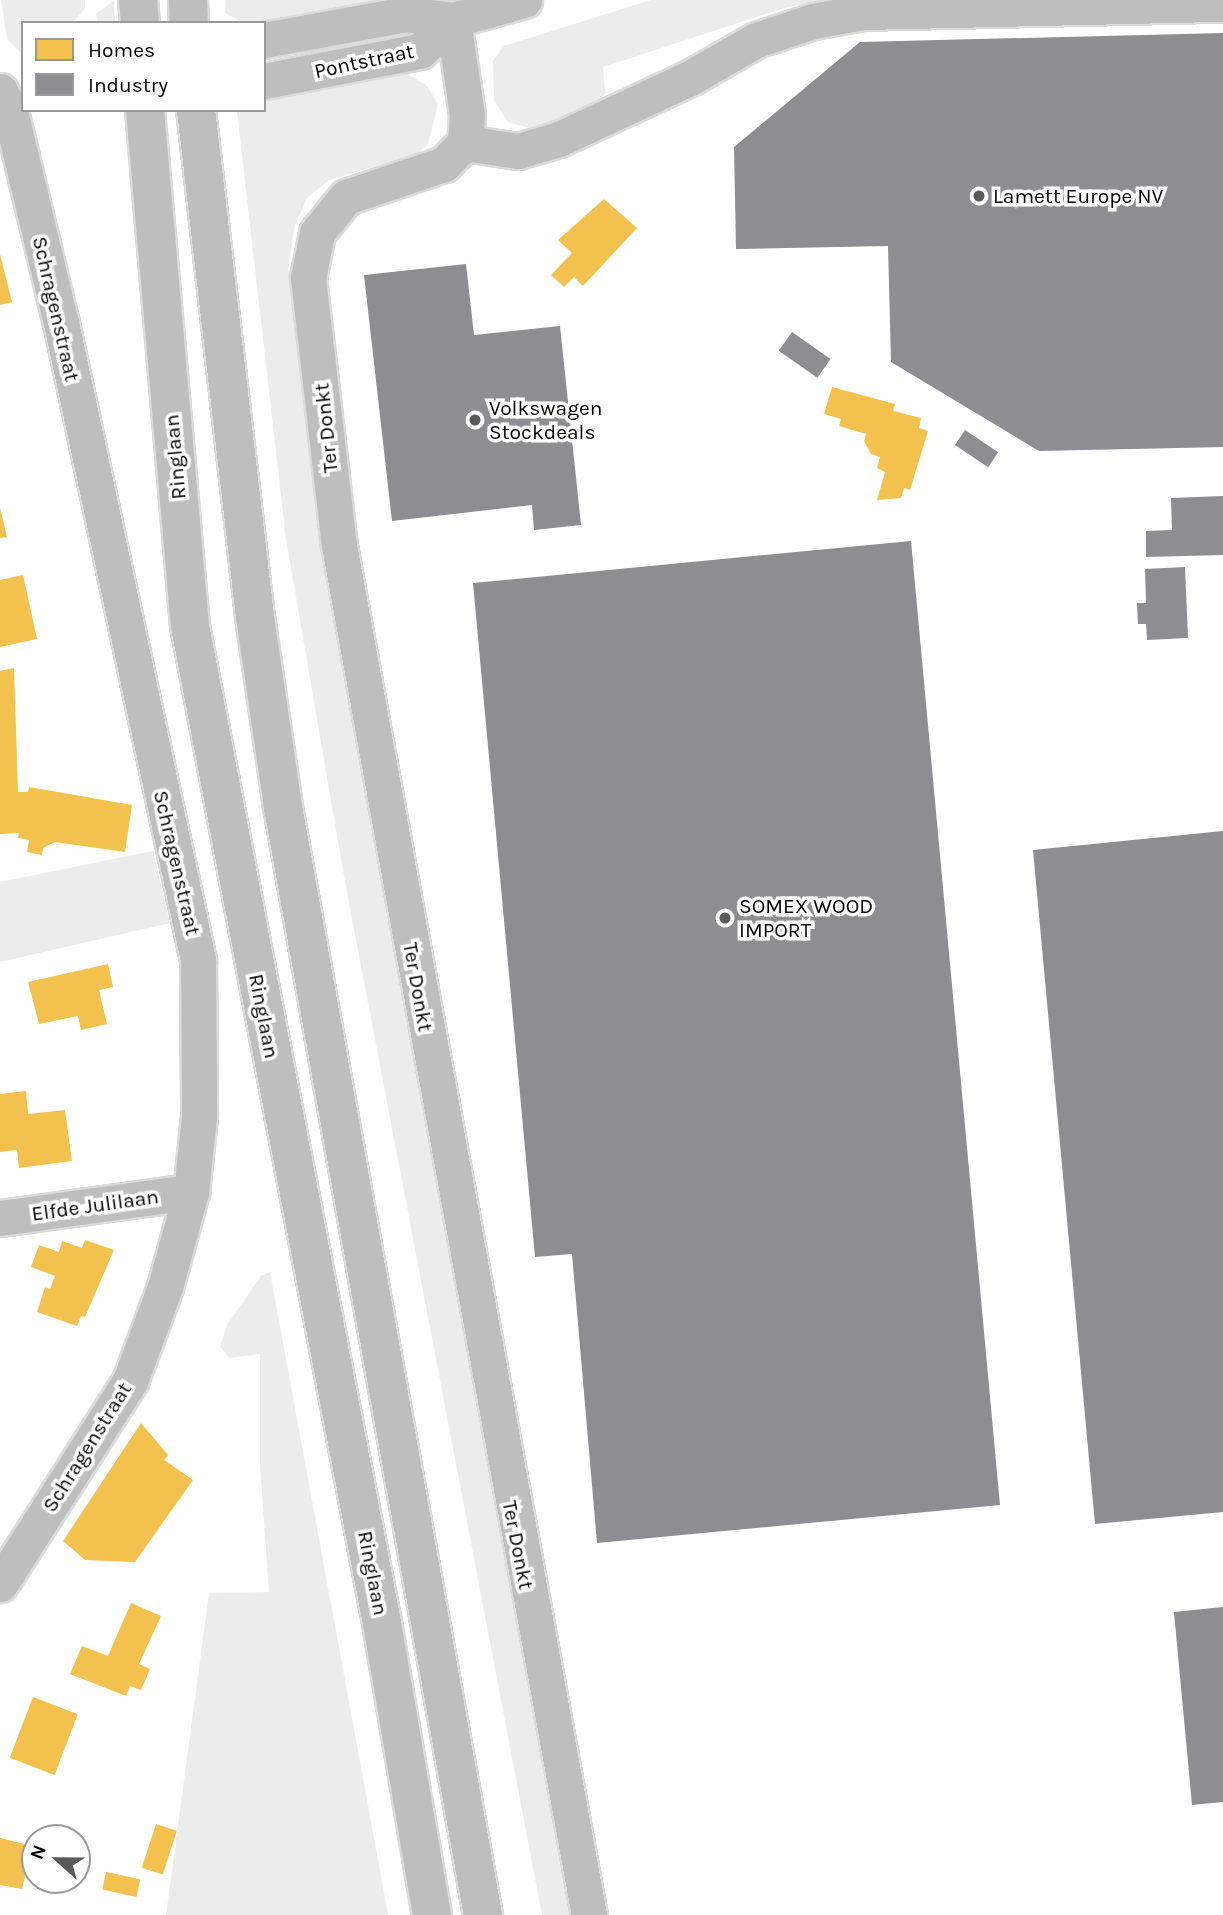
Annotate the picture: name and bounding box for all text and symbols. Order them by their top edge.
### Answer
legend [21,21,266,112]
text: Homes [88,38,155,62]
street label: Pontstraat [312,38,416,84]
text: Industry [88,73,168,97]
place label: Lamett Europe NV [993,183,1163,209]
marker: Lamett Europe NV [971,188,987,204]
street label: Schragenstraat [27,234,85,384]
street label: Ter Donkt [309,382,343,474]
place label: Volkswagen Stockdeals [489,395,602,445]
marker: Volkswagen Stockdeals [467,412,483,428]
street label: Ringlaan [159,413,191,501]
street label: Schragenstraat [148,788,206,938]
place label: SOMEX WOOD IMPORT [739,893,873,943]
marker: SOMEX WOOD IMPORT [717,910,733,926]
street label: Ter Donkt [398,940,438,1034]
street label: Ringlaan [243,972,285,1060]
street label: Elfde Julilaan [30,1184,160,1226]
street label: Schragenstraat [37,1377,137,1517]
street label: Ter Donkt [497,1498,539,1592]
street label: Ringlaan [352,1529,394,1617]
north arrow [21,1824,91,1894]
text: N [26,1842,51,1862]

